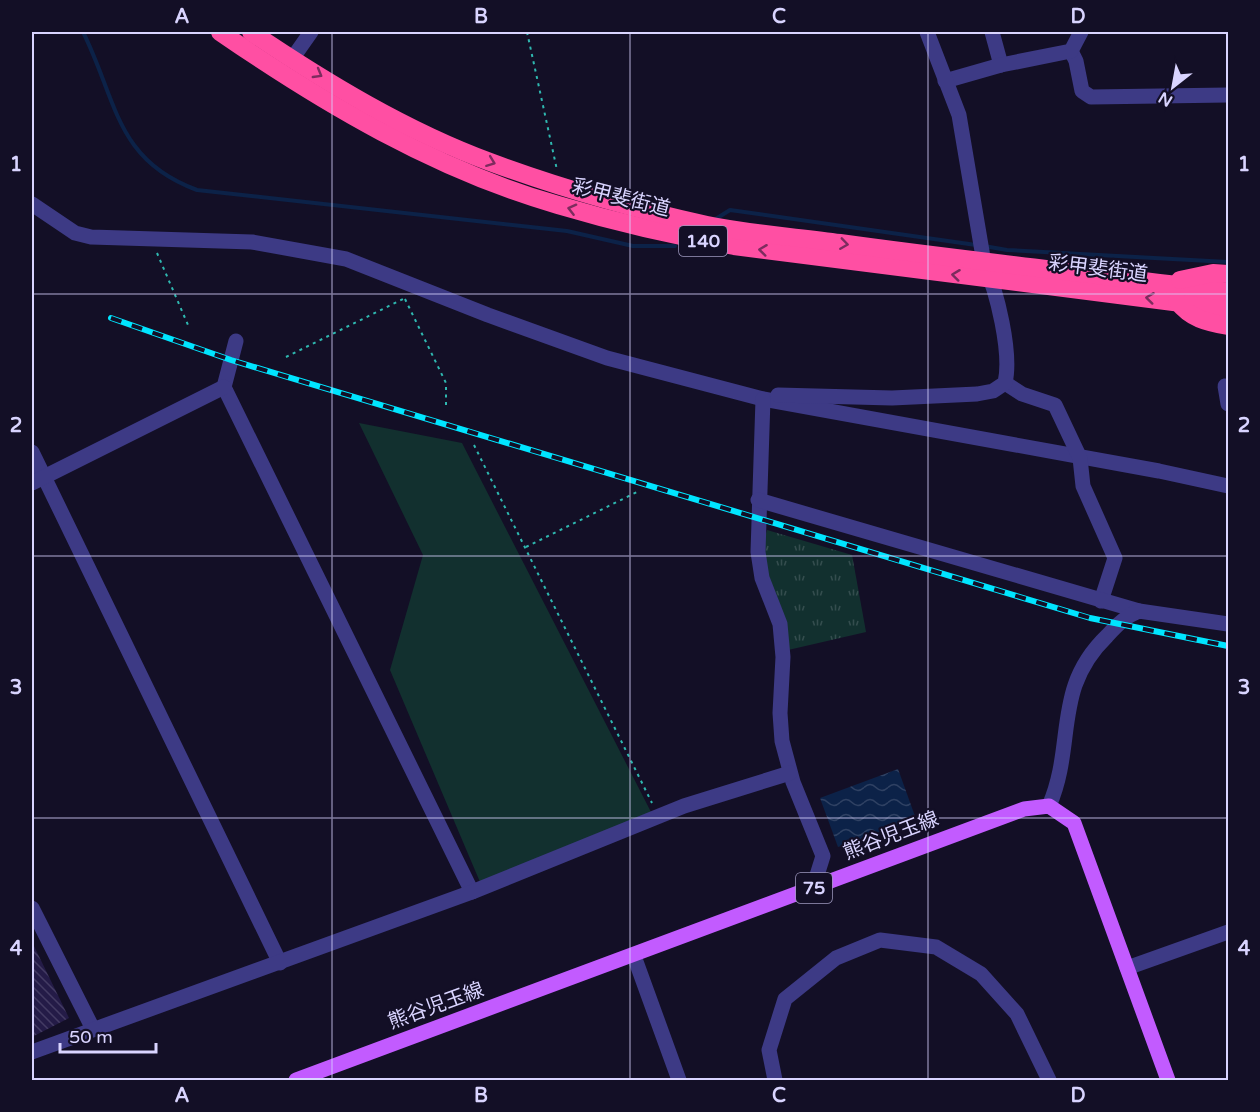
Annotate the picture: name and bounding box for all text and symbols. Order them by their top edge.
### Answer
text: A [175,5,190,29]
text: B [474,5,488,29]
text: C [772,5,786,29]
text: D [1070,5,1086,29]
north arrow [1143,57,1203,117]
one-way arrow [312,67,322,78]
text: N [1155,87,1176,111]
text: 1 [10,153,22,177]
text: 1 [1238,153,1250,177]
one-way arrow [485,155,496,168]
street label: 彩甲斐街道 [570,174,672,222]
one-way arrow [568,203,578,216]
road number: 140 [679,226,727,256]
one-way arrow [839,237,848,250]
one-way arrow [758,244,767,257]
street label: 彩甲斐街道 [1047,251,1149,287]
one-way arrow [952,269,961,282]
one-way arrow [1145,292,1154,304]
text: 2 [10,414,22,438]
text: 2 [1238,414,1250,438]
text: 3 [10,676,22,700]
text: 3 [1238,676,1250,700]
street label: 熊谷児玉線 [840,807,942,865]
road number: 75 [796,873,832,903]
text: 4 [10,937,23,961]
text: 4 [1238,937,1251,961]
street label: 熊谷児玉線 [385,978,487,1034]
scale bar [60,1016,156,1054]
text: 50 m [69,1026,113,1048]
text: A [175,1084,190,1108]
text: B [474,1084,488,1108]
text: C [772,1084,786,1108]
text: D [1070,1084,1086,1108]

